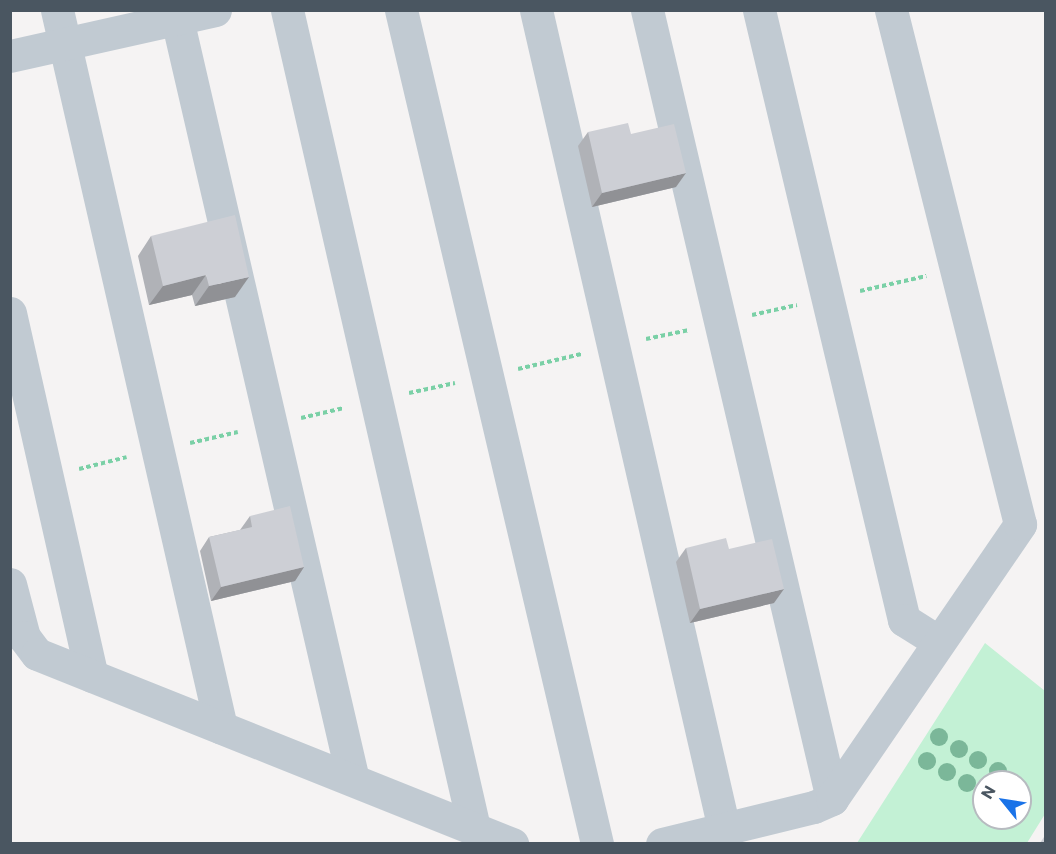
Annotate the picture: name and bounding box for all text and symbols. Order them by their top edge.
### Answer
north arrow [972,770,1032,830]
text: N [976,782,999,802]

